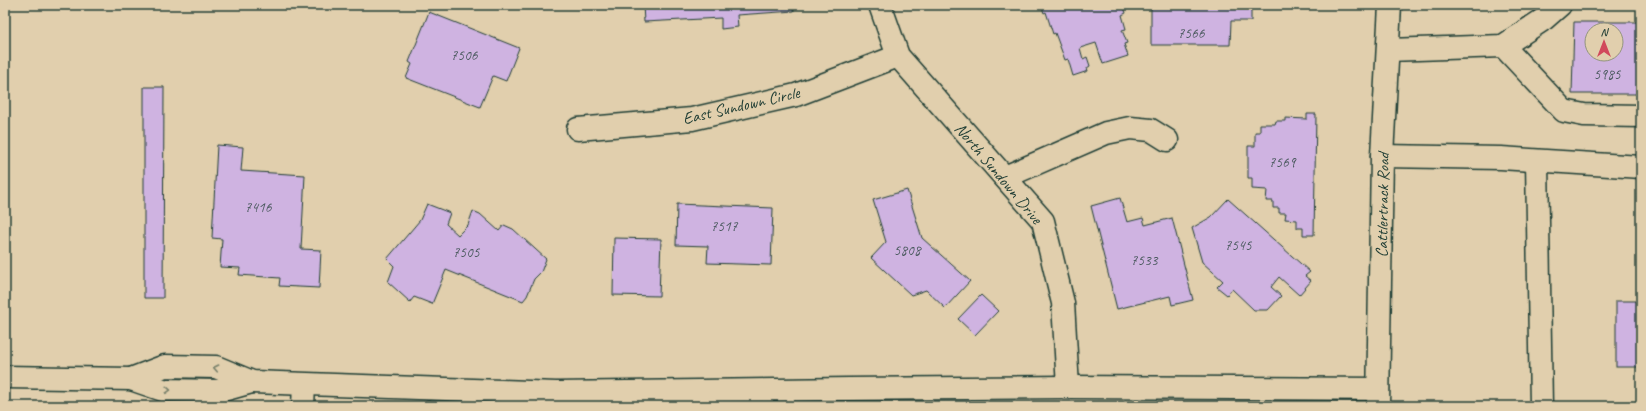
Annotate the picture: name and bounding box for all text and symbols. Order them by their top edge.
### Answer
north arrow [1584,22,1624,62]
house number: 7566 [1177,24,1206,43]
text: N [1601,25,1610,39]
house number: 7506 [450,46,479,65]
house number: 5985 [1593,65,1622,84]
street label: East Sundown Circle [681,82,803,129]
street label: North Sundown Drive [950,119,1048,229]
street label: Cattlertrack Road [1371,150,1394,258]
house number: 7569 [1268,153,1297,172]
house number: 7416 [244,198,273,217]
house number: 7517 [710,217,739,236]
house number: 7545 [1224,236,1253,255]
house number: 5808 [893,241,922,260]
house number: 7505 [452,243,481,262]
house number: 7533 [1130,251,1159,270]
one-way arrow [213,365,219,373]
one-way arrow [165,385,171,394]

